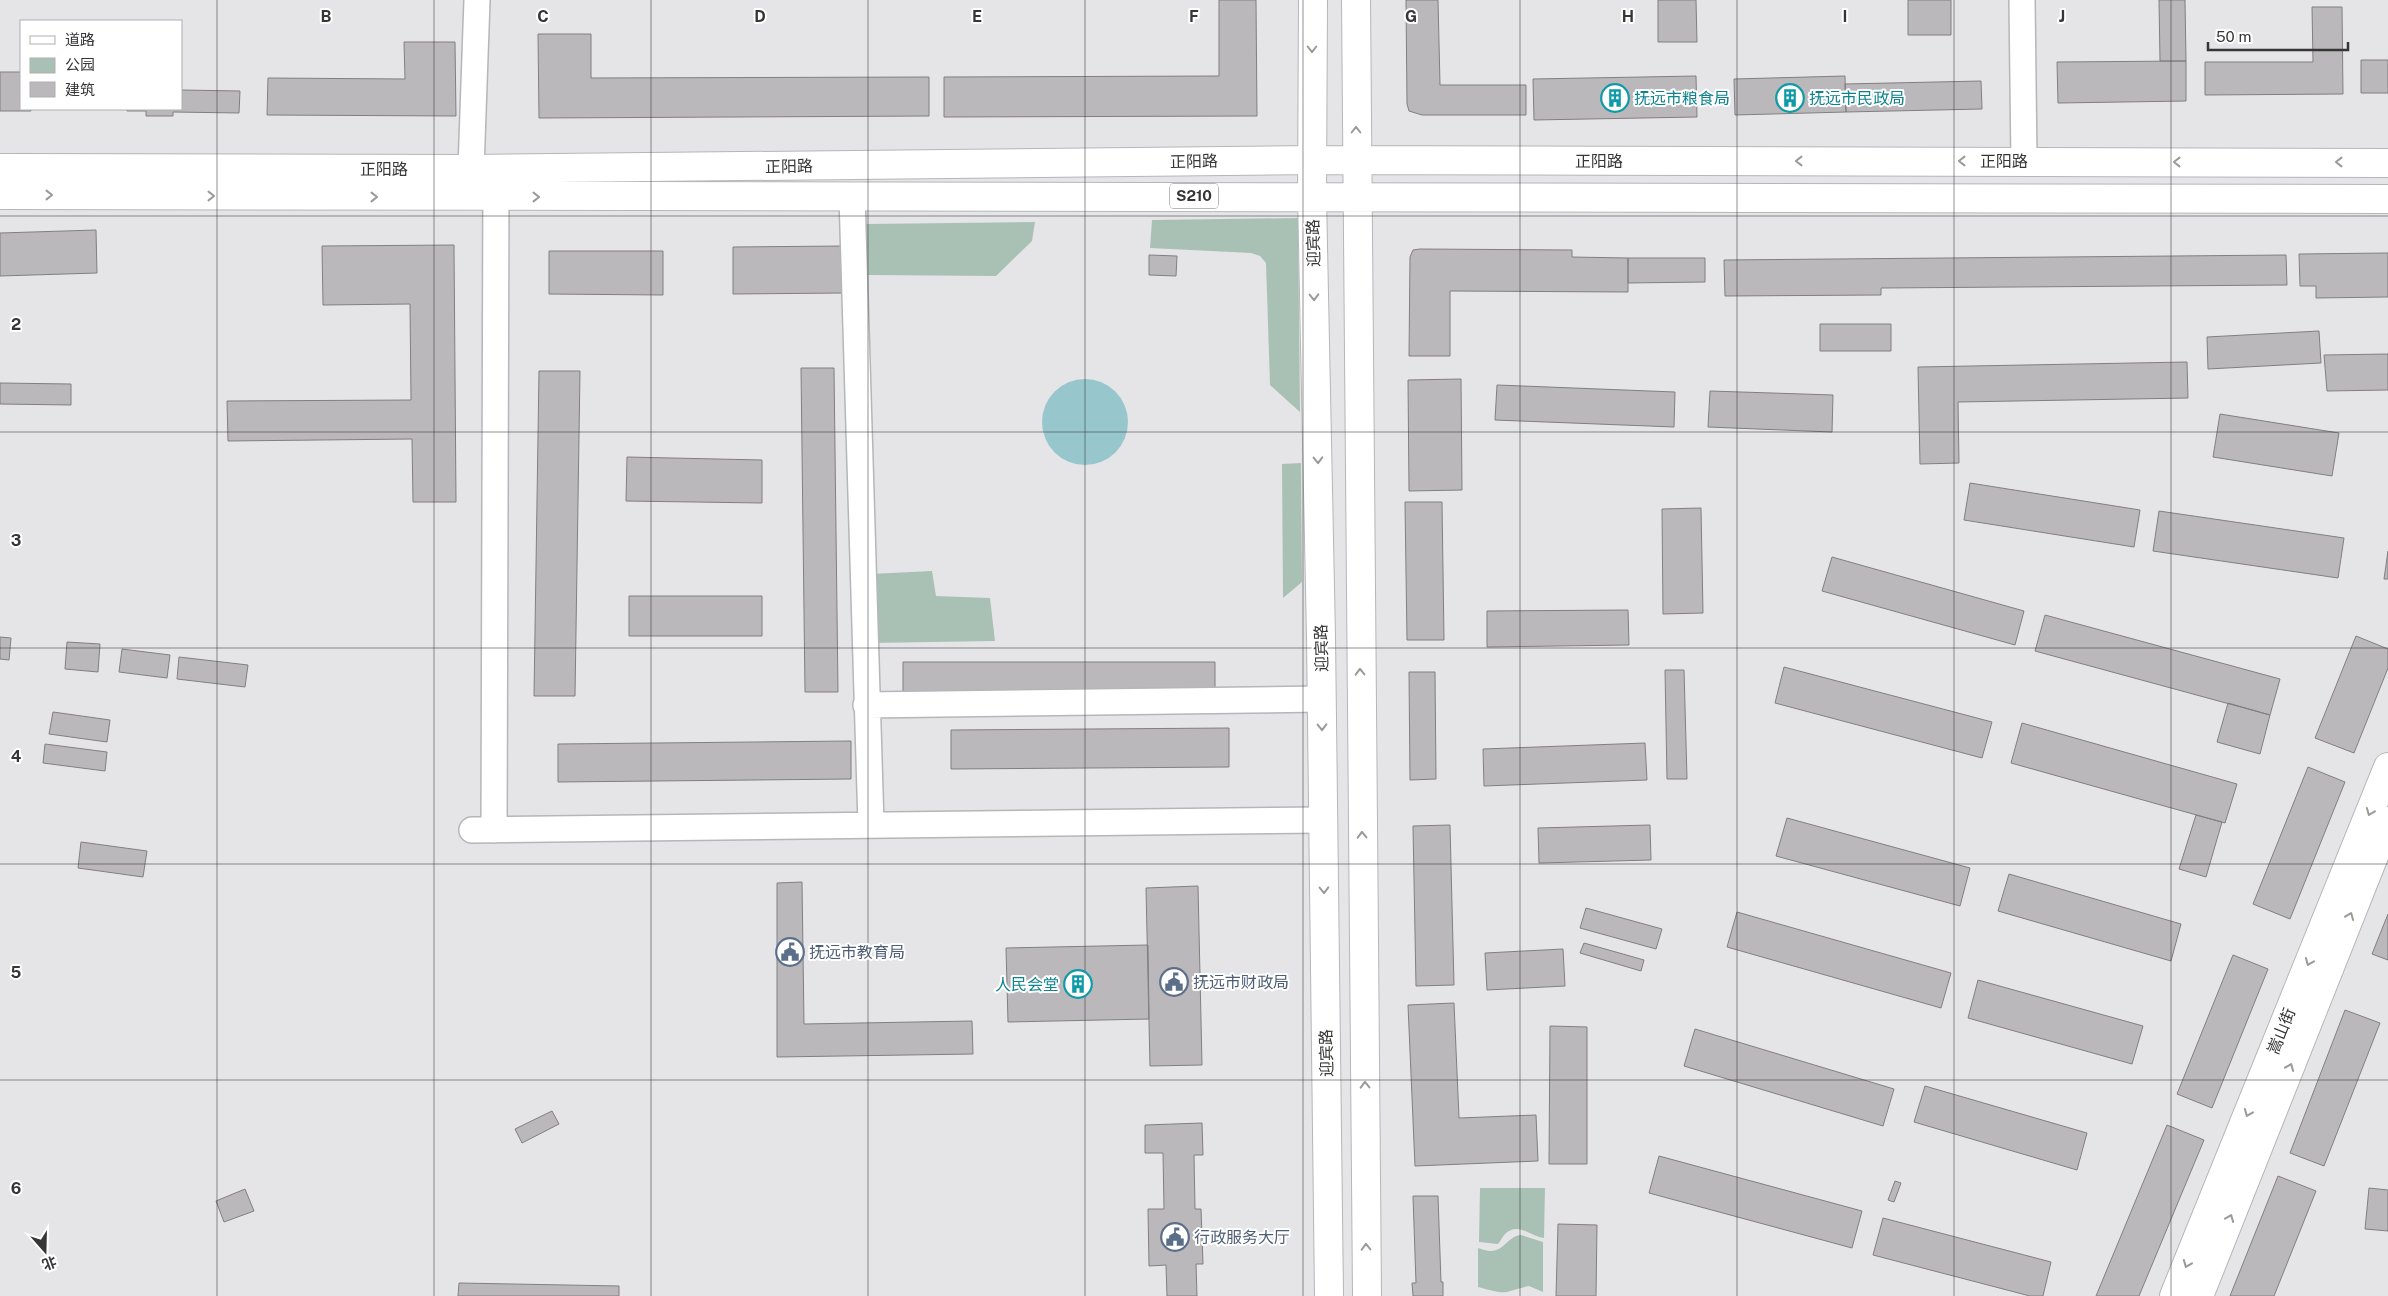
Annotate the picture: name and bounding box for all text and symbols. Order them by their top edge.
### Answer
text: B [321,7,332,26]
text: C [537,7,549,26]
text: D [754,7,766,26]
text: E [972,7,982,26]
text: F [1189,7,1199,26]
text: G [1405,7,1417,26]
text: H [1622,7,1634,26]
text: I [1843,7,1847,26]
text: J [2059,7,2065,26]
legend [20,20,182,110]
scale bar [2208,20,2348,52]
text: 50 m [2216,28,2251,45]
text: 道路 [65,31,95,48]
one-way arrow [1307,45,1317,53]
text: 公园 [65,56,95,73]
text: 建筑 [65,81,95,98]
building icon: 抚远市粮食局 [1600,83,1630,113]
building icon: 抚远市民政局 [1775,83,1805,113]
place label: 抚远市粮食局 [1634,89,1730,108]
place label: 抚远市民政局 [1809,89,1905,108]
one-way arrow [1351,126,1361,134]
street label: 正阳路 [1170,152,1218,171]
street label: 正阳路 [1575,152,1623,171]
street label: 正阳路 [1980,152,2028,171]
one-way arrow [1795,156,1803,166]
one-way arrow [1958,156,1966,166]
street label: 正阳路 [765,157,813,176]
one-way arrow [2173,157,2180,167]
one-way arrow [2335,157,2343,167]
street label: 正阳路 [360,160,408,179]
road number: S210 [1170,184,1218,208]
one-way arrow [45,190,53,200]
one-way arrow [208,191,215,201]
one-way arrow [370,191,378,202]
one-way arrow [532,192,540,202]
street label: 迎宾路 [1304,219,1323,267]
one-way arrow [1309,294,1319,301]
text: 2 [11,315,21,334]
one-way arrow [1313,456,1323,464]
text: 3 [11,531,21,550]
street label: 迎宾路 [1312,624,1331,672]
one-way arrow [1355,668,1366,676]
one-way arrow [1317,724,1327,731]
text: 4 [11,747,22,766]
one-way arrow [2365,807,2376,816]
one-way arrow [1357,831,1367,838]
one-way arrow [1319,886,1329,894]
one-way arrow [2344,912,2354,921]
public building icon: 抚远市教育局 [775,937,805,967]
place label: 抚远市教育局 [809,943,905,962]
one-way arrow [2305,958,2315,966]
text: 5 [11,963,22,982]
public building icon: 抚远市财政局 [1159,967,1189,997]
building icon: 人民会堂 [1063,969,1093,999]
place label: 抚远市财政局 [1193,973,1289,992]
place label: 人民会堂 [995,975,1059,994]
street label: 嵩山街 [2264,1005,2299,1057]
street label: 迎宾路 [1317,1029,1336,1077]
one-way arrow [2284,1063,2294,1072]
one-way arrow [1359,1081,1370,1089]
one-way arrow [2244,1108,2254,1117]
text: 6 [11,1179,21,1198]
one-way arrow [2224,1214,2234,1223]
public building icon: 行政服务大厅 [1160,1222,1190,1252]
north arrow [20,1226,70,1276]
place label: 行政服务大厅 [1194,1228,1290,1247]
one-way arrow [1361,1243,1371,1251]
text: 北 [40,1253,59,1273]
one-way arrow [2183,1259,2194,1268]

